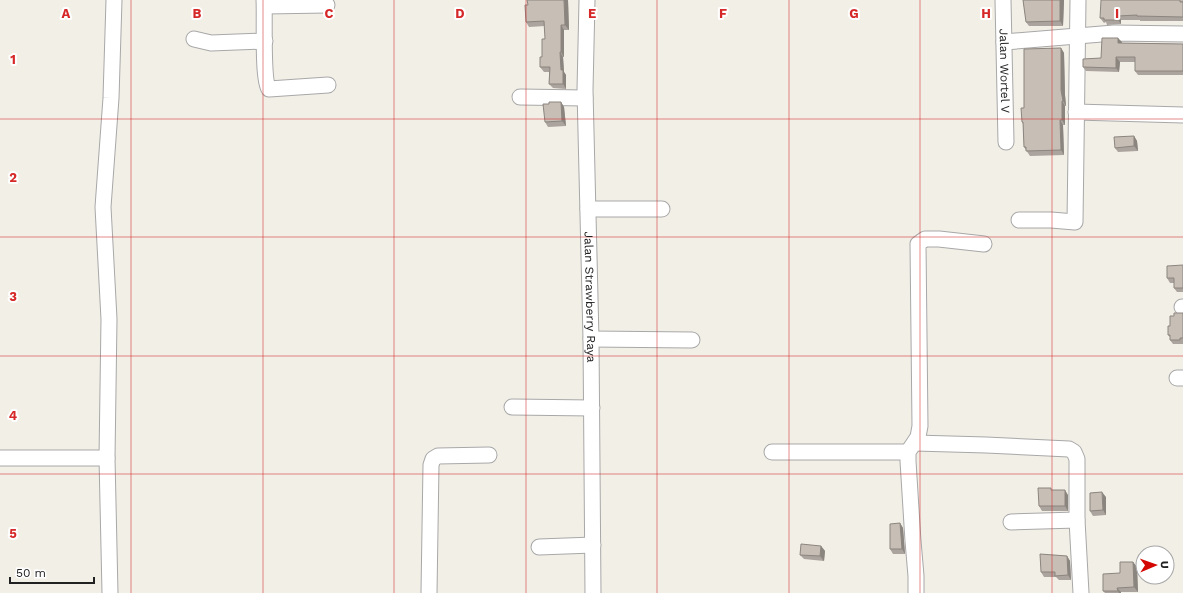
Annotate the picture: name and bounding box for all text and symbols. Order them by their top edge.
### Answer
text: A [62,6,71,21]
text: B [193,6,202,21]
text: C [325,6,334,21]
text: D [455,6,465,21]
text: E [588,6,596,21]
text: F [719,6,727,21]
text: G [849,6,859,21]
text: H [981,6,991,21]
text: I [1115,6,1119,21]
street label: Jalan Wortel V [997,29,1012,114]
text: 1 [10,52,16,67]
text: 2 [9,170,17,185]
street label: Jalan Strawberry Raya [581,231,598,363]
text: 3 [9,289,17,304]
text: 4 [9,408,18,423]
text: 5 [9,526,17,541]
north arrow [1135,545,1175,585]
scale bar [10,559,94,585]
text: U [1158,561,1171,569]
text: 50 m [16,566,46,580]

